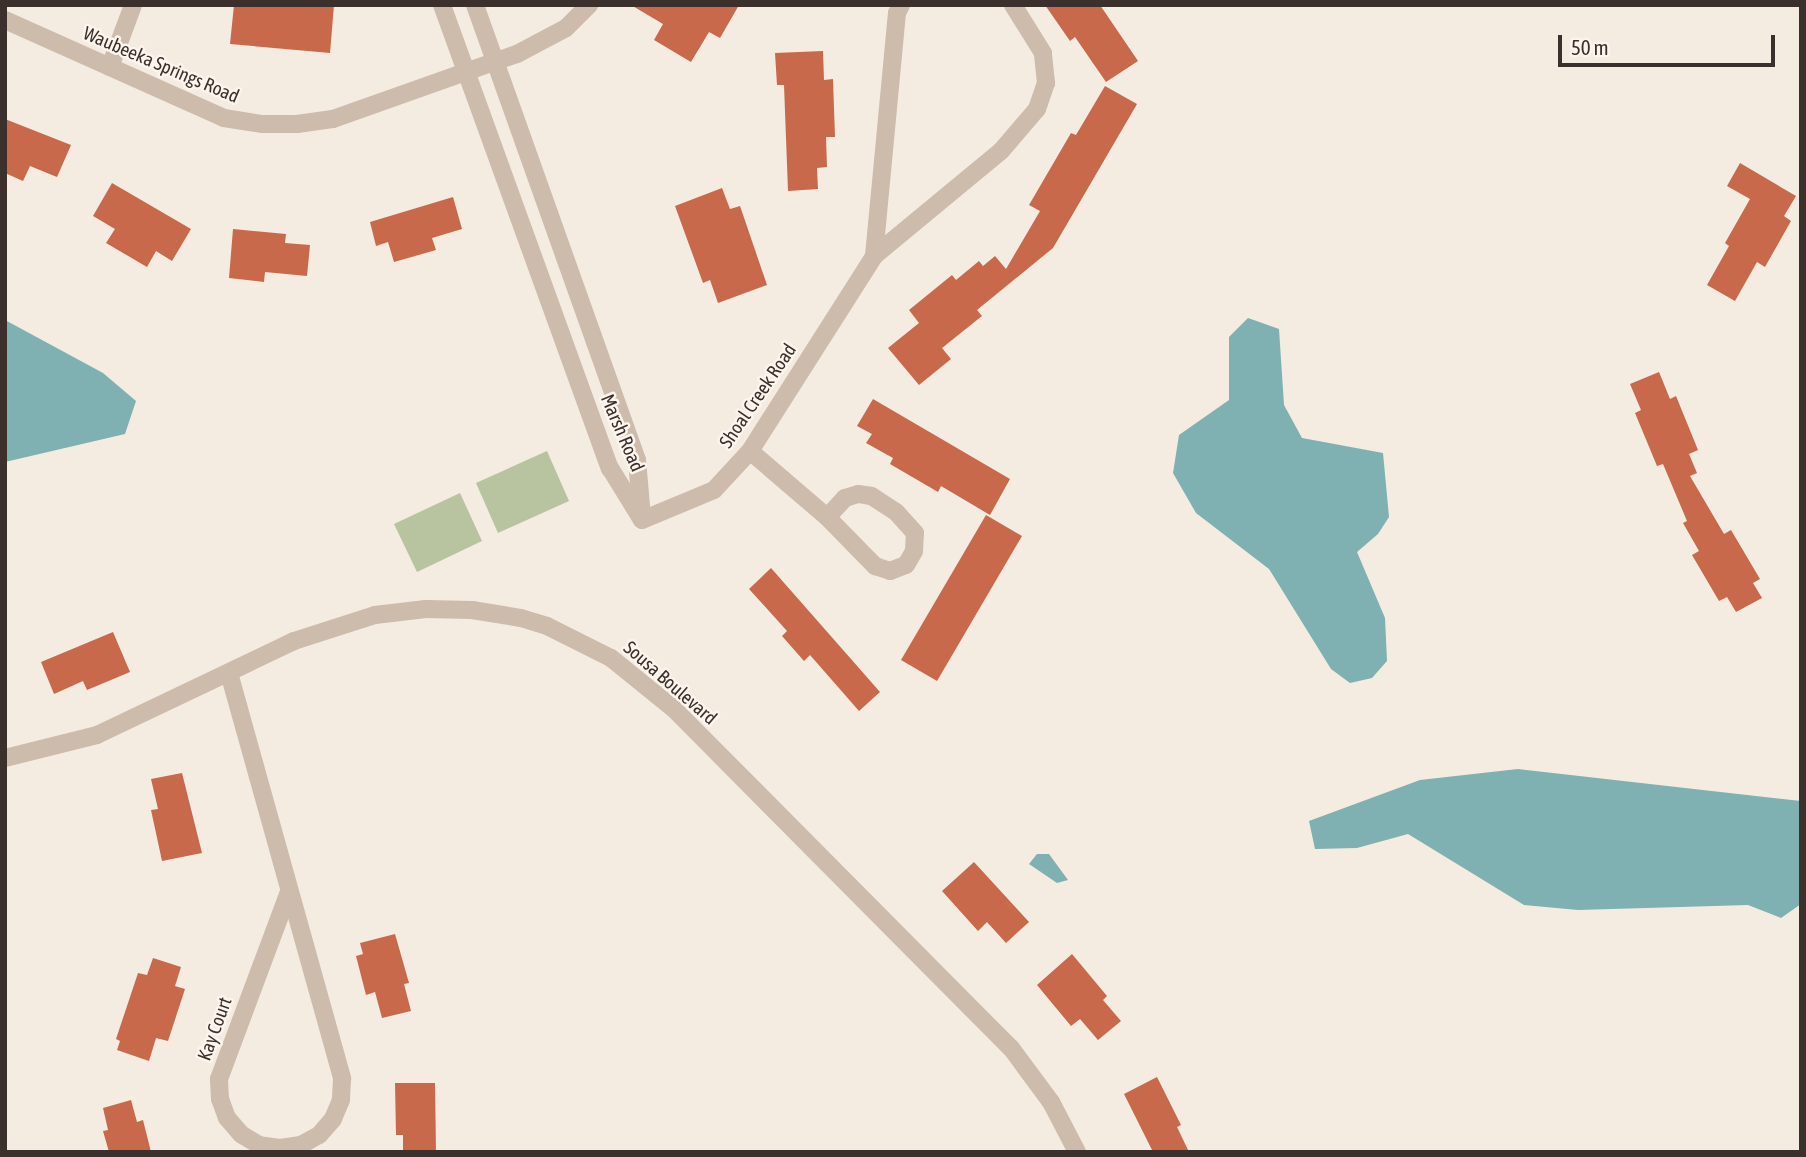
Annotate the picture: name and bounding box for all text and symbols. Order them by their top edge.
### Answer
scale bar [1561,21,1778,65]
street label: Waubeeka Springs Road [80,22,242,108]
text: 50 m [1571,35,1609,59]
street label: Shoal Creek Road [715,339,801,453]
street label: Marsh Road [595,391,649,475]
street label: Sousa Boulevard [619,636,721,730]
street label: Kay Court [193,994,237,1064]

